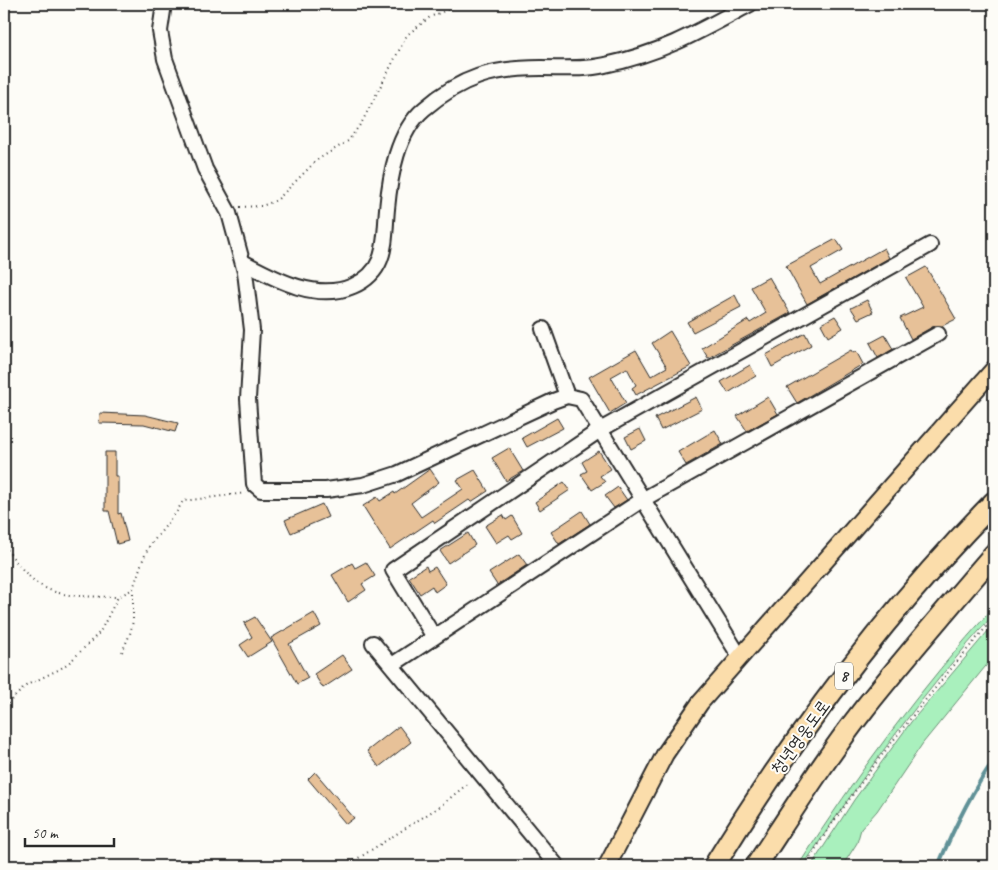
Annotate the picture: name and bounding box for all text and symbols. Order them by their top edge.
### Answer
road number: 8 [835,662,853,689]
street label: 청년영웅도로 [766,695,834,779]
scale bar [25,815,114,847]
text: 50 m [32,824,59,843]

